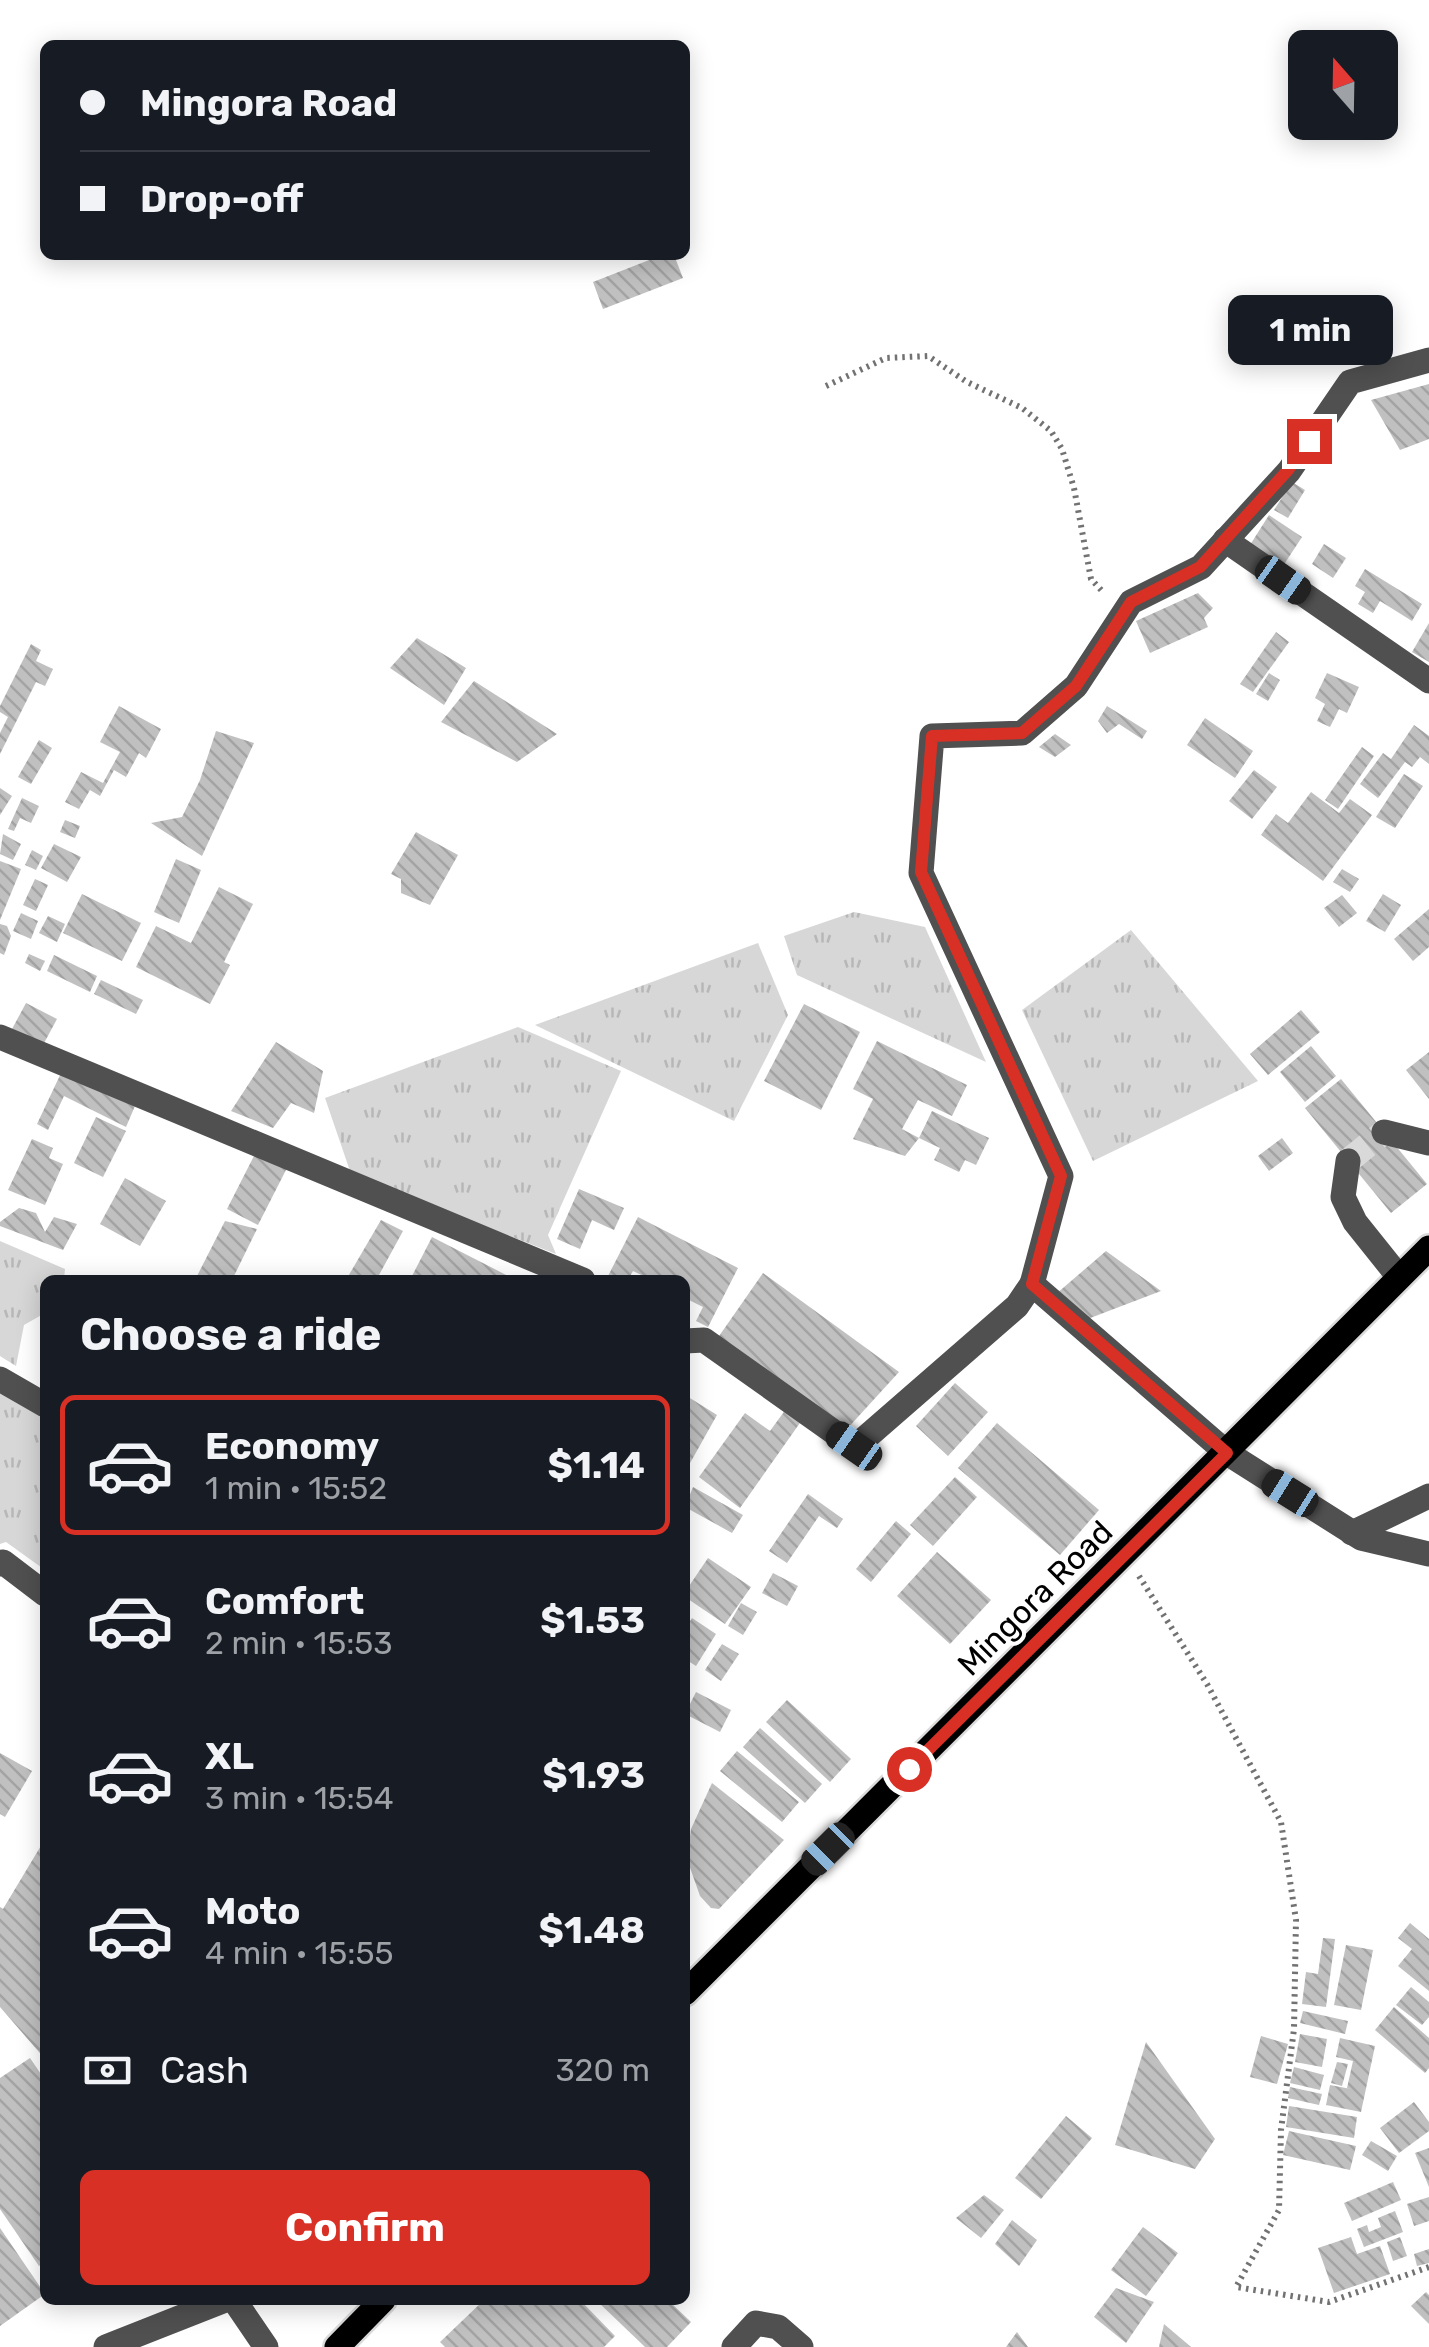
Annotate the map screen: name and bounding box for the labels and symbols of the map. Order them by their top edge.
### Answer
north arrow [1288,30,1398,140]
callout: 1 min [1226,296,1392,366]
route end [1287,419,1332,464]
car [1250,551,1316,609]
car [821,1417,887,1475]
car [1257,1464,1323,1522]
street label: Mingora Road [950,1513,1120,1683]
route start [887,1747,932,1792]
car [796,1817,860,1881]

